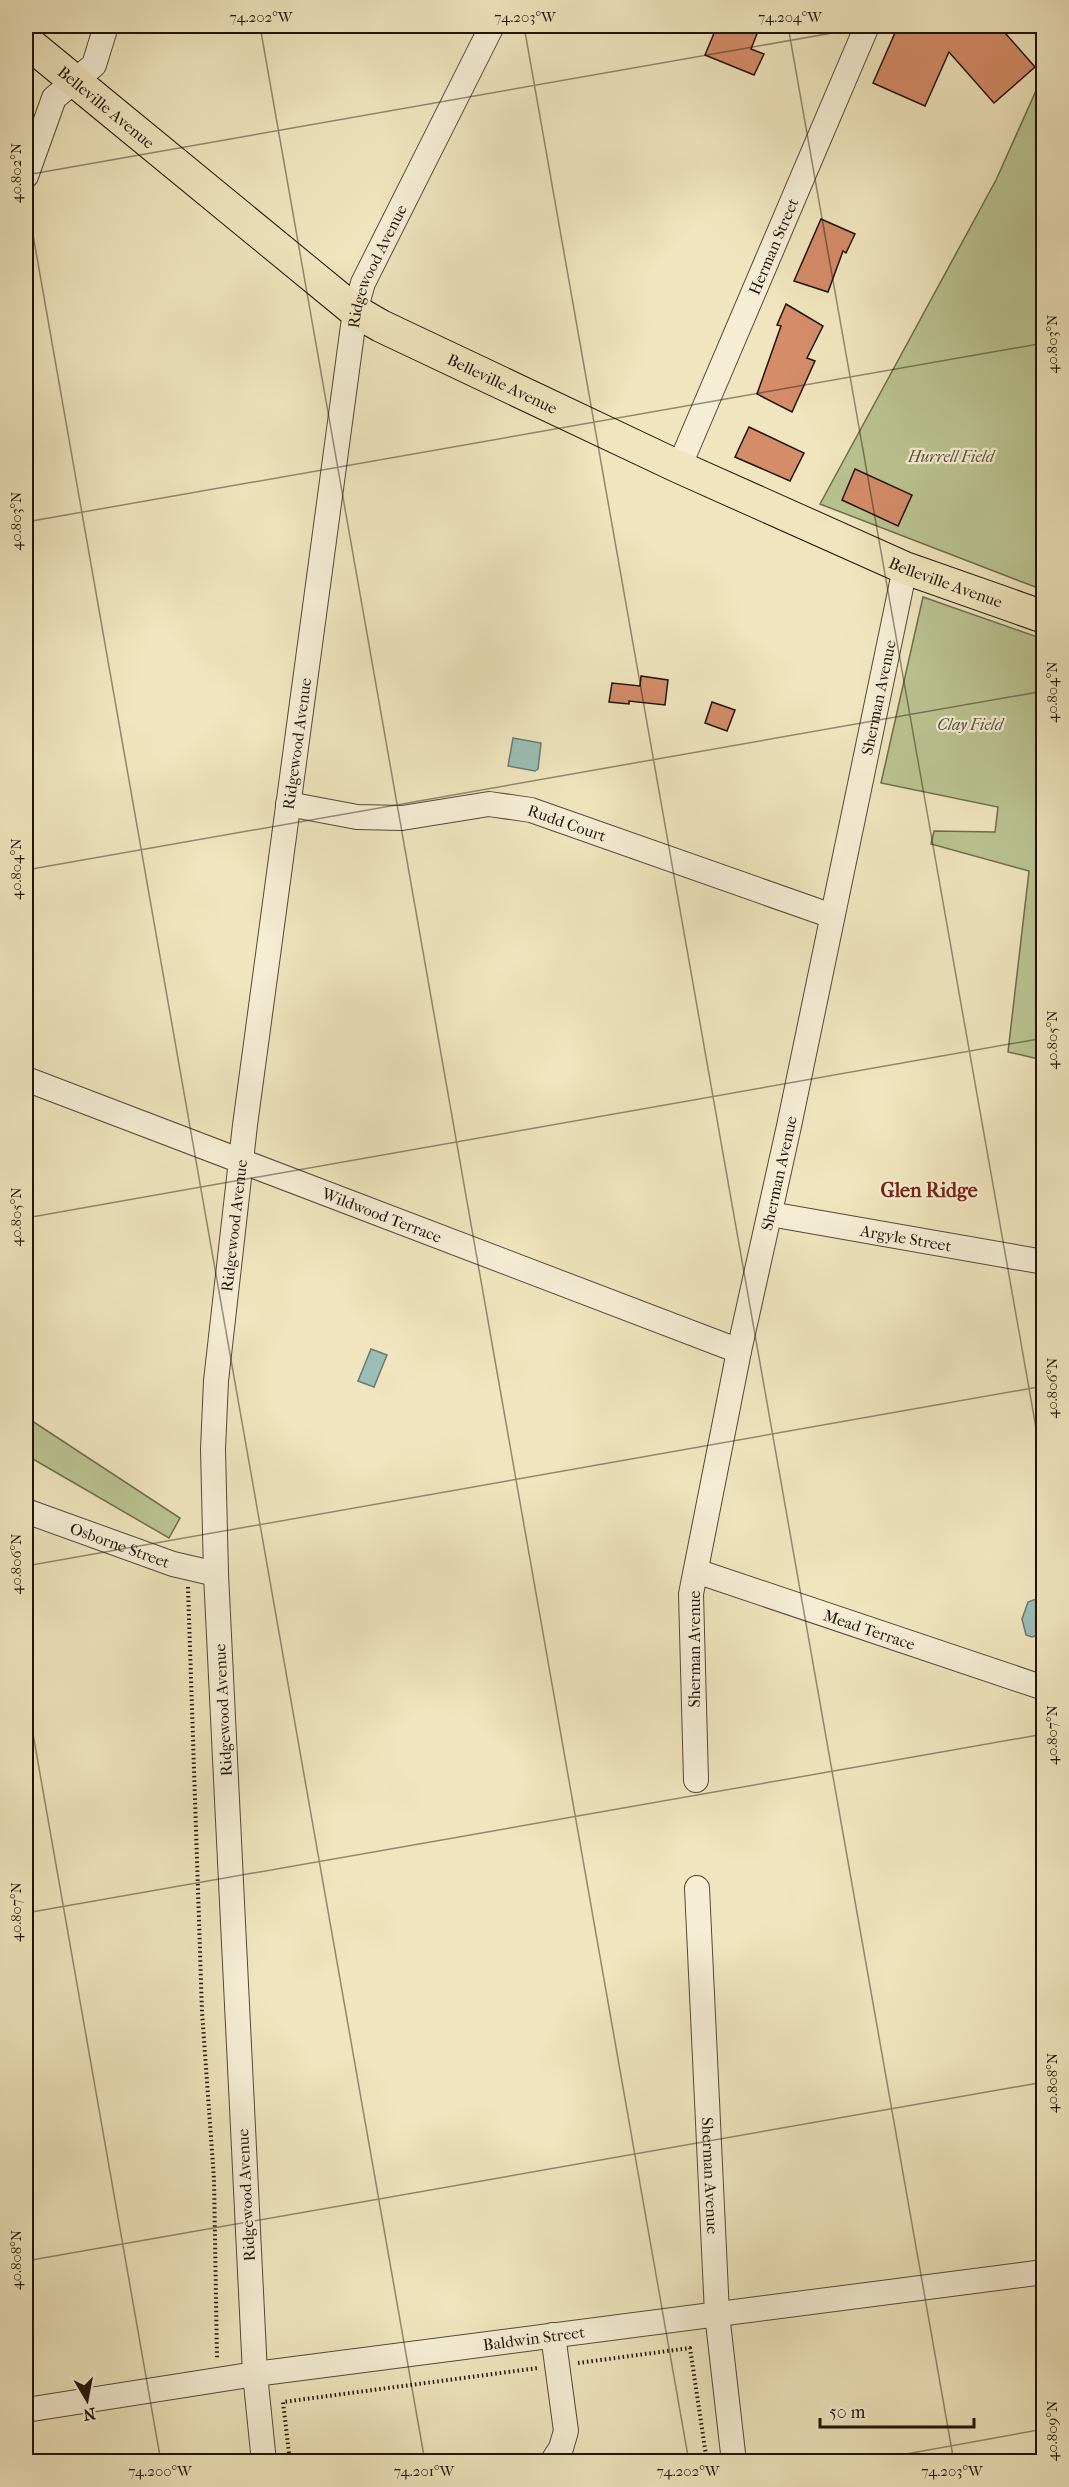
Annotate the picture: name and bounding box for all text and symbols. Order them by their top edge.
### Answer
text: 74.202°W [230,8,294,26]
text: 74.203°W [494,8,557,26]
text: 74.204°W [758,8,823,26]
street label: Belleville Avenue [54,62,159,152]
text: 40.802°N [7,142,25,203]
street label: Herman Street [744,195,802,297]
street label: Ridgewood Avenue [343,201,410,329]
text: 40.803°N [1043,314,1061,373]
street label: Belleville Avenue [444,349,561,418]
park label: Hurrell Field [907,447,996,466]
text: 40.803°N [7,491,25,550]
street label: Belleville Avenue [886,553,1005,611]
street label: Sherman Avenue [857,638,899,757]
text: 40.804°N [1043,661,1061,723]
street label: Ridgewood Avenue [278,676,315,811]
park label: Clay Field [937,715,1005,734]
street label: Rudd Court [525,800,609,845]
text: 40.804°N [7,838,25,900]
text: 40.805°N [1043,1010,1061,1070]
street label: Sherman Avenue [757,1114,800,1232]
street label: Ridgewood Avenue [217,1158,251,1293]
district label: Glen Ridge [880,1179,978,1202]
street label: Wildwood Terrace [318,1183,445,1246]
text: 40.805°N [7,1187,25,1247]
street label: Argyle Street [858,1220,953,1255]
text: 40.806°N [1043,1357,1061,1418]
street label: Osborne Street [68,1518,173,1572]
text: 40.806°N [7,1533,25,1594]
street label: Sherman Avenue [685,1590,704,1707]
street label: Mead Terrace [821,1605,918,1654]
street label: Ridgewood Avenue [210,1643,236,1777]
text: 40.807°N [1043,1704,1061,1765]
text: 40.807°N [7,1881,25,1942]
text: 40.808°N [1043,2052,1061,2113]
street label: Sherman Avenue [698,2117,723,2235]
street label: Ridgewood Avenue [233,2128,259,2262]
text: 40.808°N [7,2229,25,2290]
street label: Baldwin Street [482,2322,586,2354]
north arrow [57,2370,117,2430]
scale bar [820,2391,974,2429]
text: 40.809°N [1043,2400,1061,2461]
text: 50 m [829,2402,866,2423]
text: N [81,2404,97,2425]
text: 74.200°W [128,2462,193,2480]
text: 74.201°W [394,2462,455,2480]
text: 74.202°W [657,2462,721,2480]
text: 74.203°W [921,2462,984,2480]

